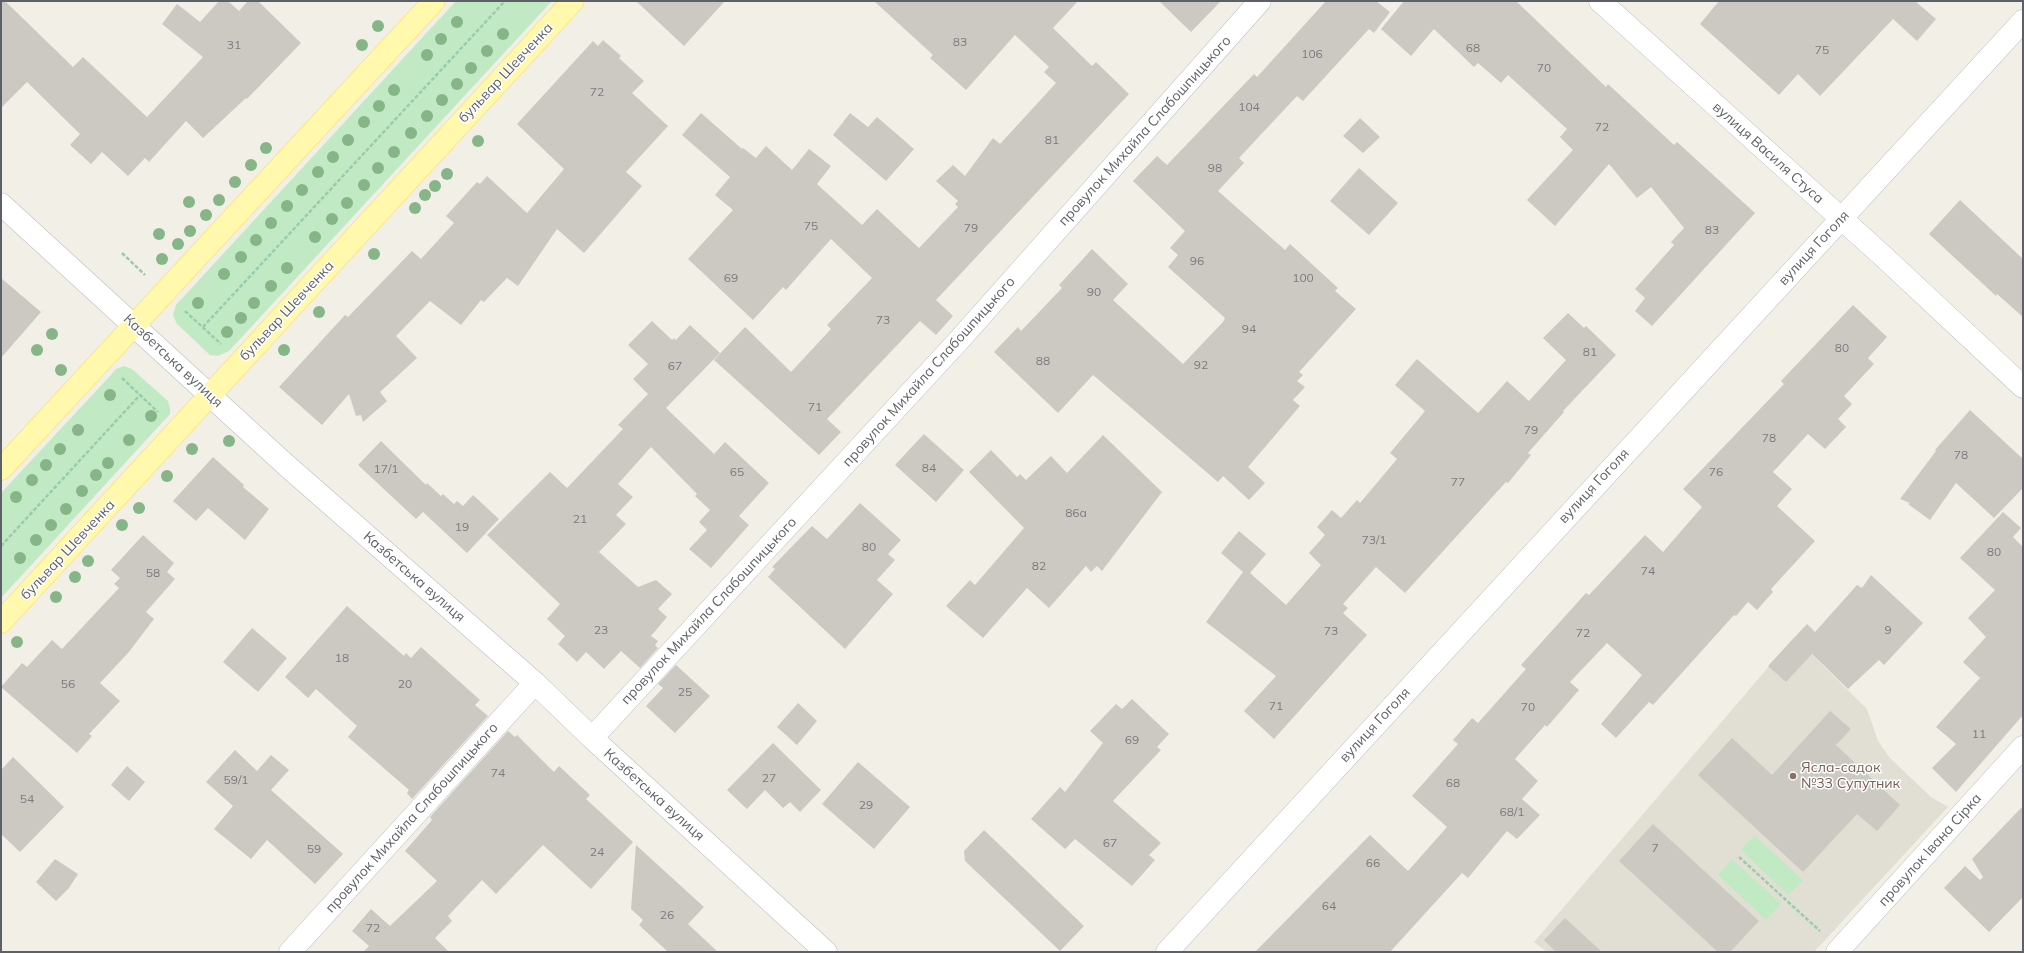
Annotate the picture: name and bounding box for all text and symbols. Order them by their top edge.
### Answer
street label: бульвар Шевченка [455,20,557,126]
street label: провулок Михайла Слабошпицького [1055,33,1235,229]
house number: 83 [953,35,967,49]
house number: 31 [227,38,241,52]
house number: 68 [1466,41,1480,55]
house number: 75 [1815,43,1829,57]
house number: 106 [1301,47,1323,61]
house number: 70 [1537,61,1551,75]
house number: 72 [590,85,604,99]
street label: вулиця Василя Стуса [1709,99,1827,207]
house number: 104 [1238,100,1260,114]
house number: 72 [1595,120,1609,134]
house number: 81 [1045,133,1059,147]
house number: 98 [1208,161,1222,175]
street label: вулиця Гоголя [1775,207,1853,289]
house number: 75 [804,219,818,233]
house number: 79 [964,221,978,235]
house number: 83 [1705,223,1719,237]
house number: 96 [1190,254,1204,268]
street label: бульвар Шевченка [236,258,338,364]
house number: 69 [724,271,738,285]
house number: 100 [1292,271,1314,285]
street label: провулок Михайла Слабошпицького [839,274,1019,470]
house number: 90 [1087,285,1101,299]
street label: Казбетська вулиця [120,311,226,411]
house number: 73 [876,313,890,327]
house number: 94 [1242,322,1256,336]
house number: 80 [1835,341,1849,355]
house number: 81 [1583,345,1597,359]
house number: 88 [1036,354,1050,368]
house number: 92 [1194,358,1208,372]
house number: 67 [668,359,682,373]
house number: 71 [808,400,822,414]
house number: 79 [1524,423,1538,437]
house number: 78 [1762,431,1776,445]
street label: вулиця Гоголя [1555,445,1633,527]
house number: 78 [1954,448,1968,462]
house number: 84 [922,461,936,475]
house number: 17/1 [373,462,399,476]
house number: 65 [730,465,744,479]
house number: 76 [1709,465,1723,479]
house number: 77 [1451,475,1465,489]
street label: бульвар Шевченка [17,497,119,603]
house number: 86а [1065,506,1087,520]
house number: 21 [573,512,587,526]
street label: провулок Михайла Слабошпицького [618,514,800,708]
house number: 19 [455,520,469,534]
street label: Казбетська вулиця [360,528,468,626]
house number: 73/1 [1361,533,1387,547]
house number: 80 [862,540,876,554]
house number: 80 [1987,545,2001,559]
house number: 82 [1032,559,1046,573]
house number: 74 [1641,564,1655,578]
house number: 58 [146,566,160,580]
house number: 23 [594,623,608,637]
house number: 9 [1884,623,1892,637]
house number: 73 [1324,624,1338,638]
house number: 72 [1576,626,1590,640]
house number: 18 [335,651,349,665]
house number: 56 [61,677,75,691]
house number: 20 [398,677,412,691]
street label: вулиця Гоголя [1336,684,1414,766]
house number: 25 [678,685,692,699]
house number: 71 [1269,699,1283,713]
house number: 70 [1521,700,1535,714]
street label: провулок Михайла Слабошпицького [322,720,502,916]
house number: 11 [1972,727,1986,741]
house number: 69 [1125,733,1139,747]
street label: Казбетська вулиця [600,745,708,845]
place label: Ясла-садок №33 Супутник [1801,760,1900,792]
house number: 74 [491,766,505,780]
house number: 27 [762,771,776,785]
marker: Ясла-садок №33 Супутник [1788,771,1798,781]
house number: 59/1 [223,773,249,787]
house number: 68 [1446,776,1460,790]
street label: провулок Івана Сірка [1875,790,1985,910]
house number: 54 [20,792,34,806]
house number: 29 [859,798,873,812]
house number: 68/1 [1499,805,1525,819]
house number: 67 [1103,836,1117,850]
house number: 7 [1651,841,1659,855]
house number: 59 [307,842,321,856]
house number: 24 [590,845,604,859]
house number: 66 [1366,856,1380,870]
house number: 64 [1322,899,1336,913]
house number: 26 [660,908,674,922]
house number: 72 [366,921,380,935]

